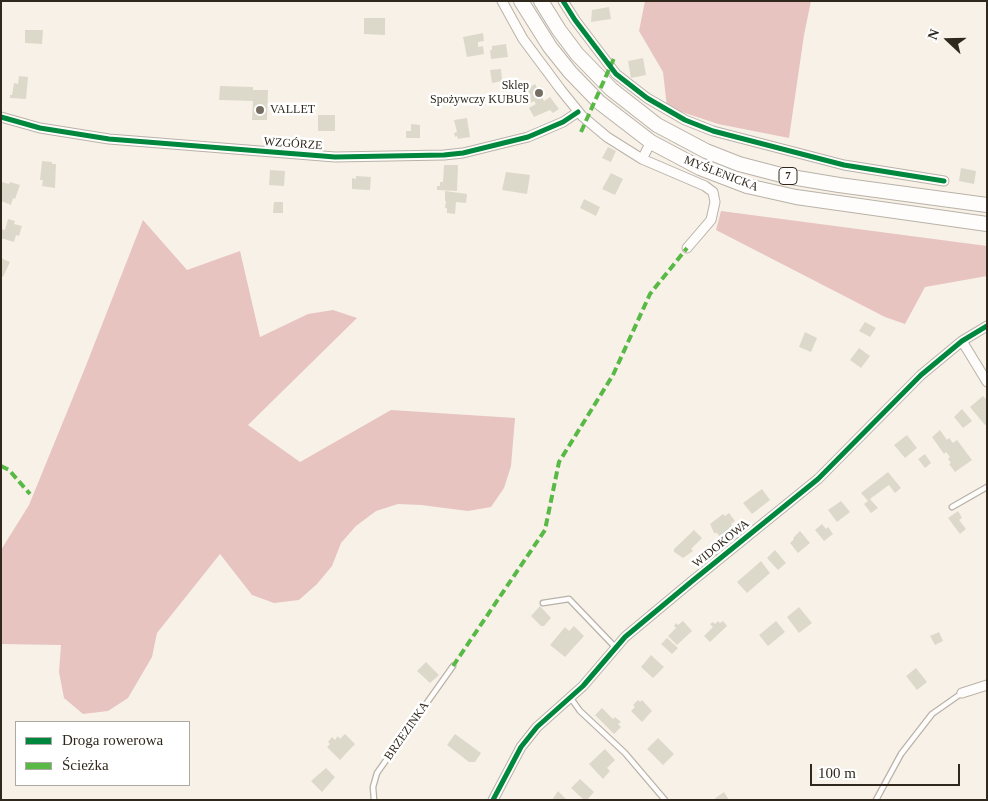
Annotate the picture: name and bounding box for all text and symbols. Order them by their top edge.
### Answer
north arrow [923,15,973,65]
text: N [925,27,942,42]
place label: Sklep Spożywczy KUBUS [430,79,529,107]
marker: Sklep Spożywczy KUBUS [533,87,545,99]
place label: VALLET [270,103,315,117]
marker: VALLET [254,104,266,116]
street label: WZGÓRZE [263,135,323,153]
street label: MYŚLENICKA [682,153,760,195]
road number: 7 [779,168,797,185]
street label: WIDOKOWA [690,517,752,571]
street label: BRZEZINKA [382,699,432,763]
legend [15,721,190,786]
text: Droga rowerowa [62,732,163,748]
scale bar [813,754,963,786]
text: Ścieżka [62,757,109,773]
text: 100 m [818,765,856,781]

